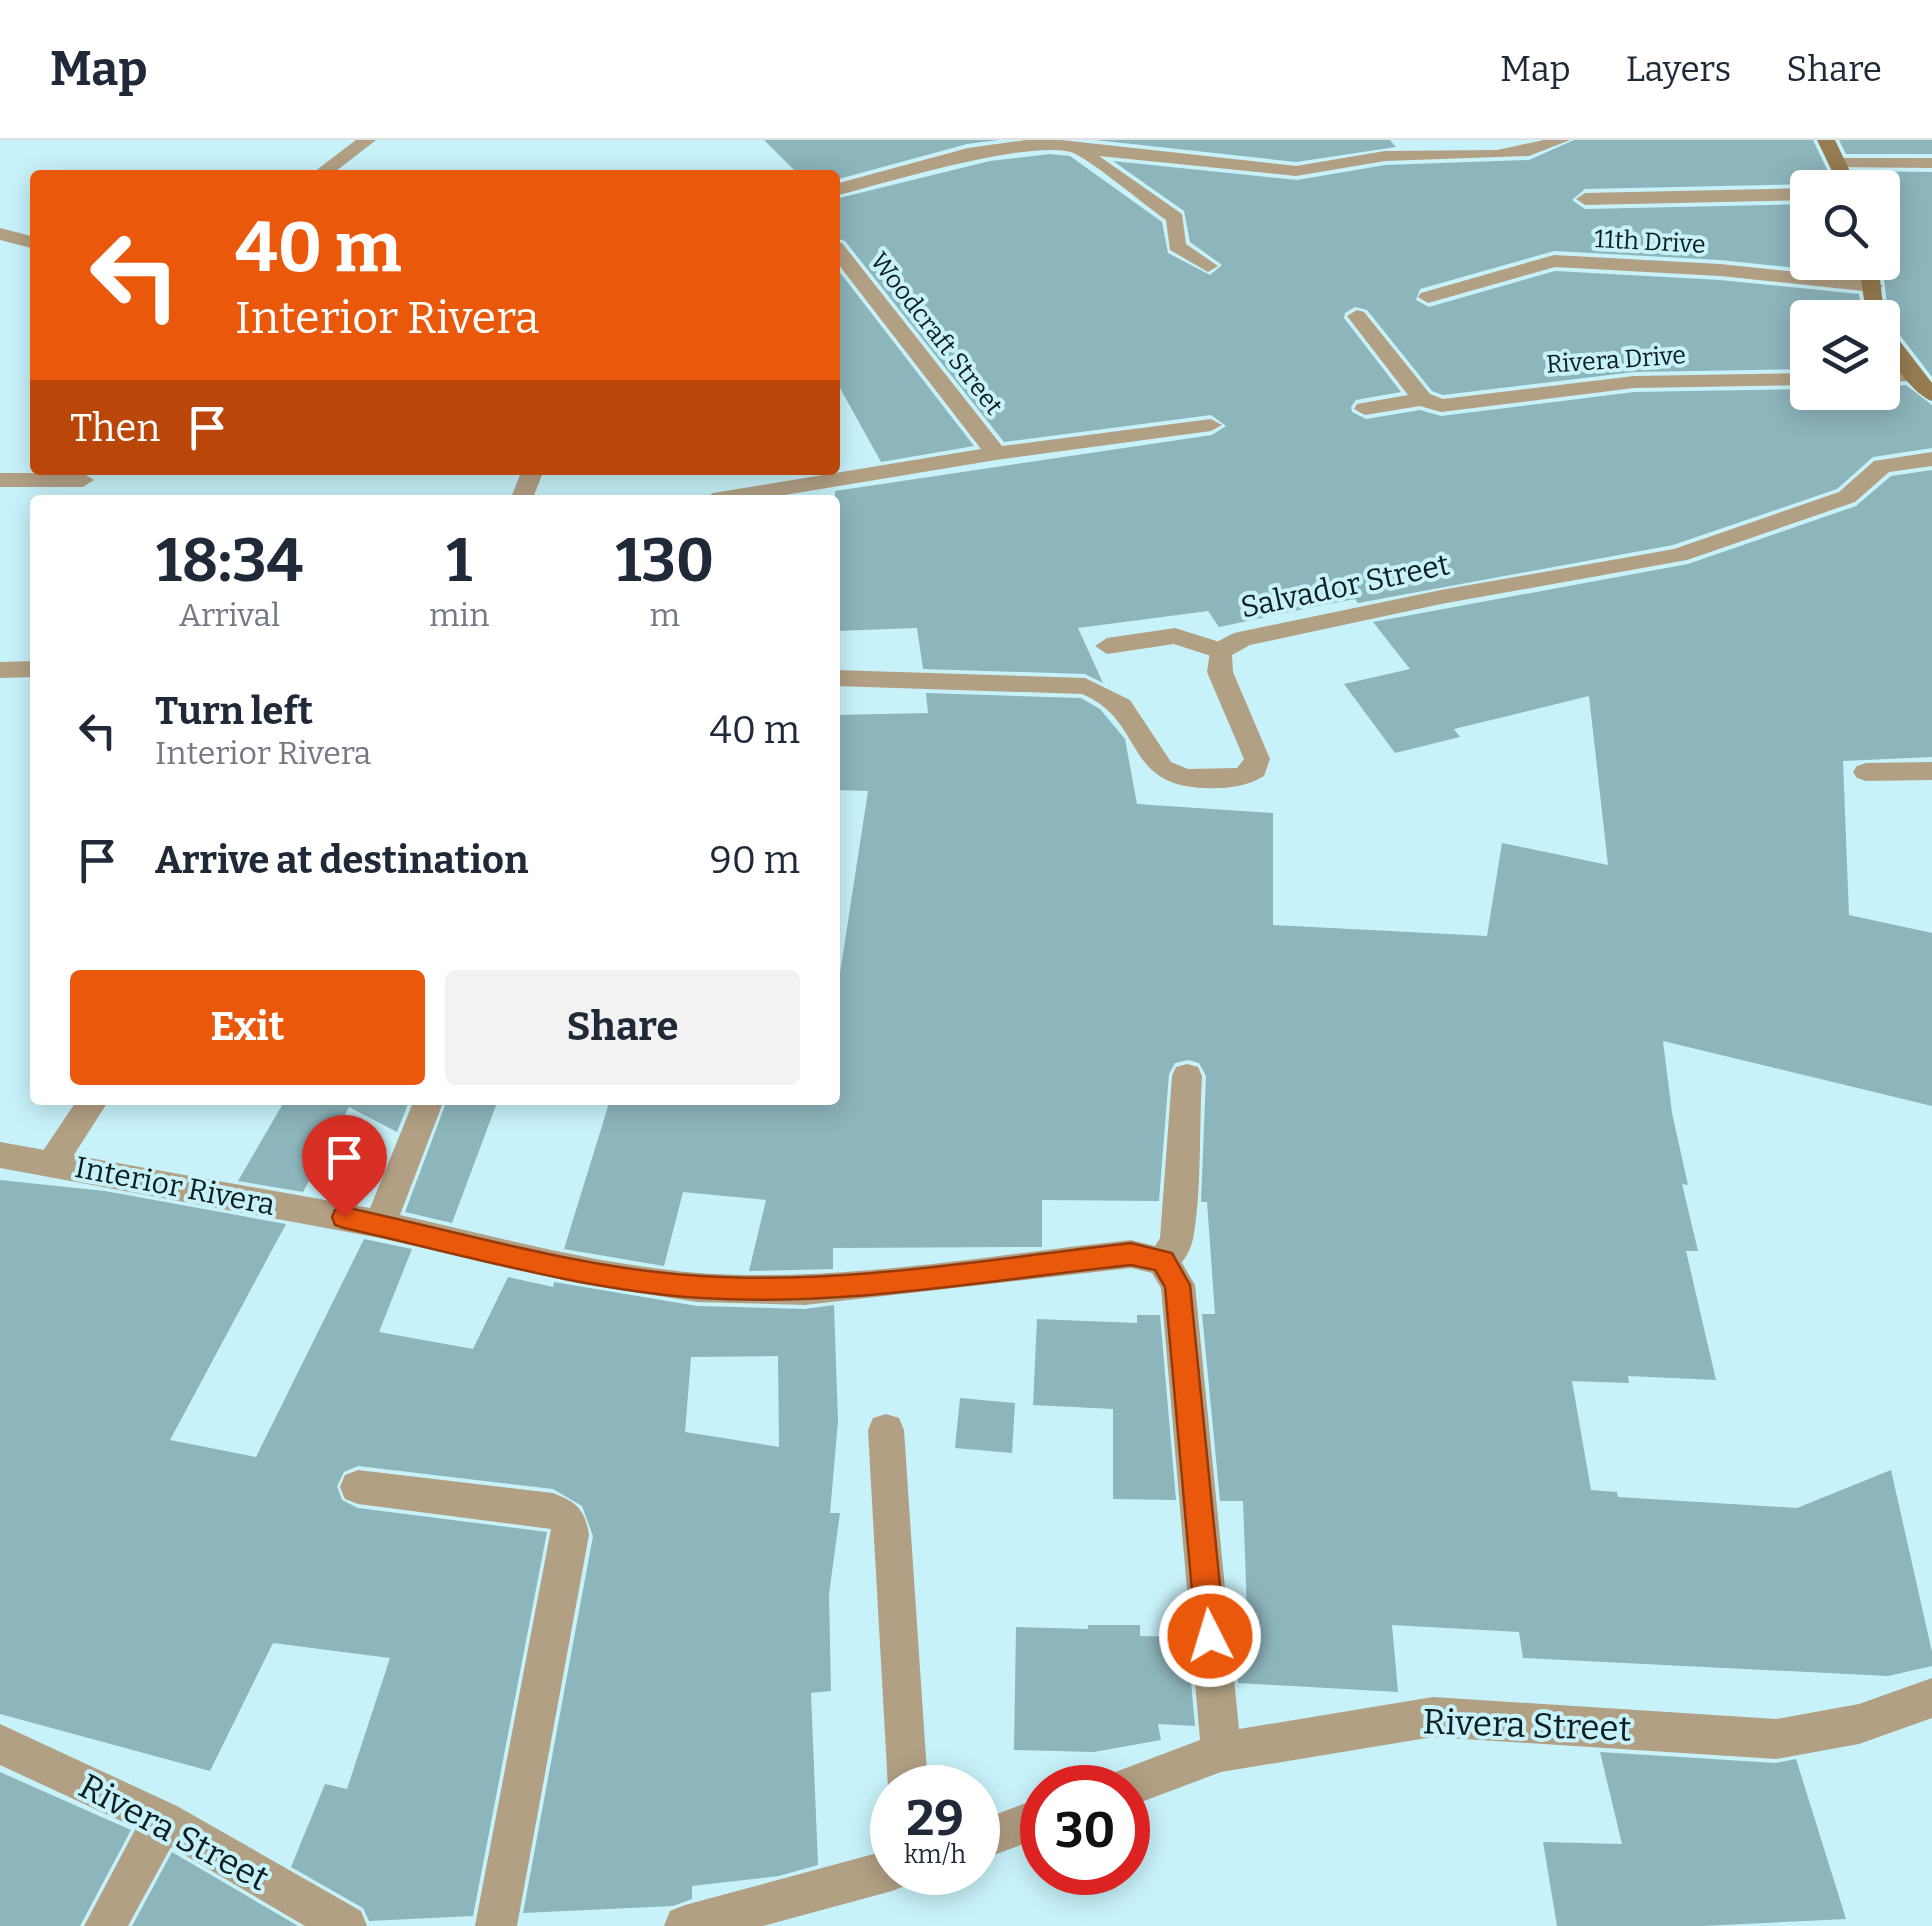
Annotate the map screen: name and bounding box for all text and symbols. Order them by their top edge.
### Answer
text: Map [50,40,147,98]
text: Map [1500,48,1571,90]
text: Layers [1626,48,1731,90]
text: Share [1786,48,1882,90]
map controls [1790,170,1900,410]
button: search [1790,170,1900,280]
text: 40 m [235,206,401,290]
icon: left [70,210,200,340]
street label: 11th Drive [1594,224,1706,260]
street label: Woodcraft Street [864,247,1009,421]
text: Interior Rivera [235,291,539,345]
button: layers [1790,300,1900,410]
street label: Rivera Drive [1545,340,1687,380]
icon: arrive [180,400,235,455]
text: Then [70,405,160,451]
text: 18:34 [156,525,303,597]
text: 1 [446,525,472,597]
text: 130 [615,525,714,597]
street label: Salvador Street [1237,546,1453,626]
text: Arrival [179,596,280,634]
text: min [429,596,489,634]
text: m [649,596,680,634]
text: Turn left [155,688,313,734]
icon: left [70,703,125,758]
text: 40 m [710,707,800,753]
text: Interior Rivera [155,734,371,772]
icon: arrive [70,833,125,888]
text: Arrive at destination [155,837,528,883]
text: 90 m [710,837,800,883]
button: Exit [70,970,425,1085]
button: Share [445,970,800,1085]
pin [302,1115,387,1218]
icon: arrive [317,1130,372,1185]
street label: Interior Rivera [72,1149,278,1223]
position arrow [1158,1584,1262,1688]
street label: Rivera Street [1422,1700,1632,1750]
street label: Rivera Street [72,1764,276,1900]
speed limit sign: 30 [1020,1765,1150,1895]
text: 29 [906,1788,964,1848]
text: km/h [904,1840,966,1870]

